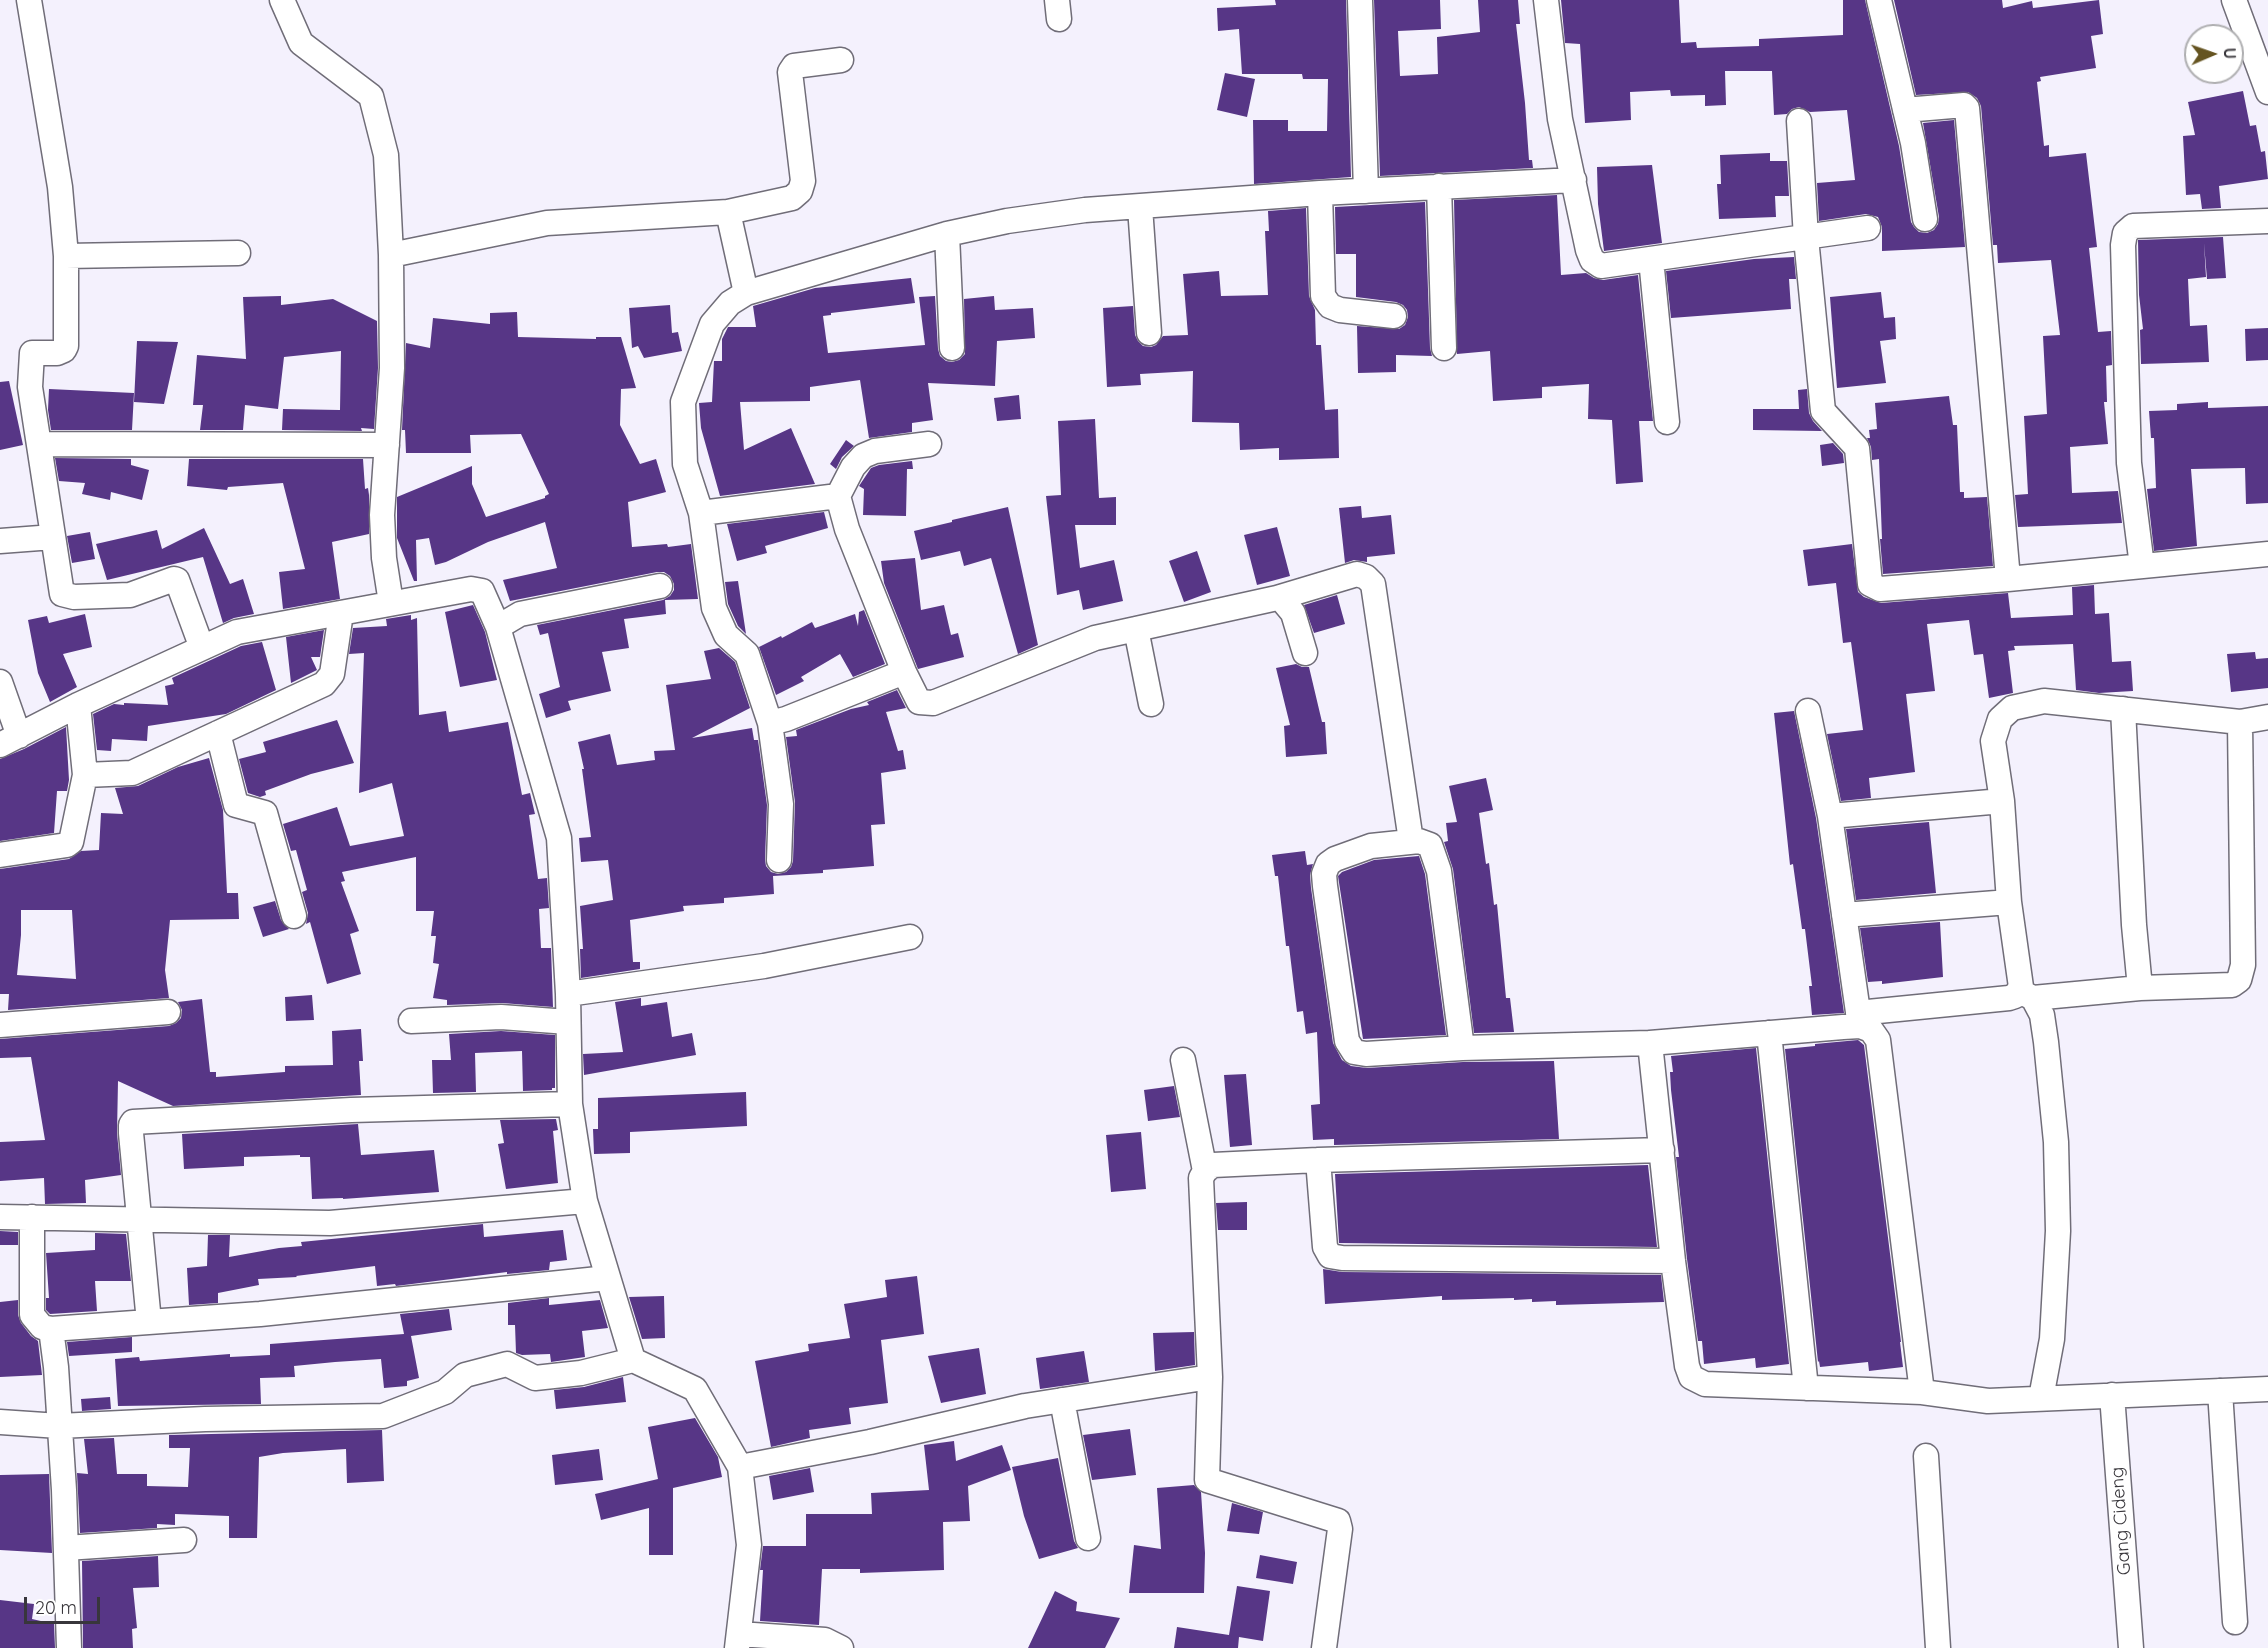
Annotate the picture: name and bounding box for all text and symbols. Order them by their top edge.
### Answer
north arrow [2184,24,2244,84]
text: U [2220,47,2240,59]
street label: Gang Cideng [2106,1466,2136,1576]
scale bar [27,1585,104,1623]
text: 20 m [35,1596,77,1619]

